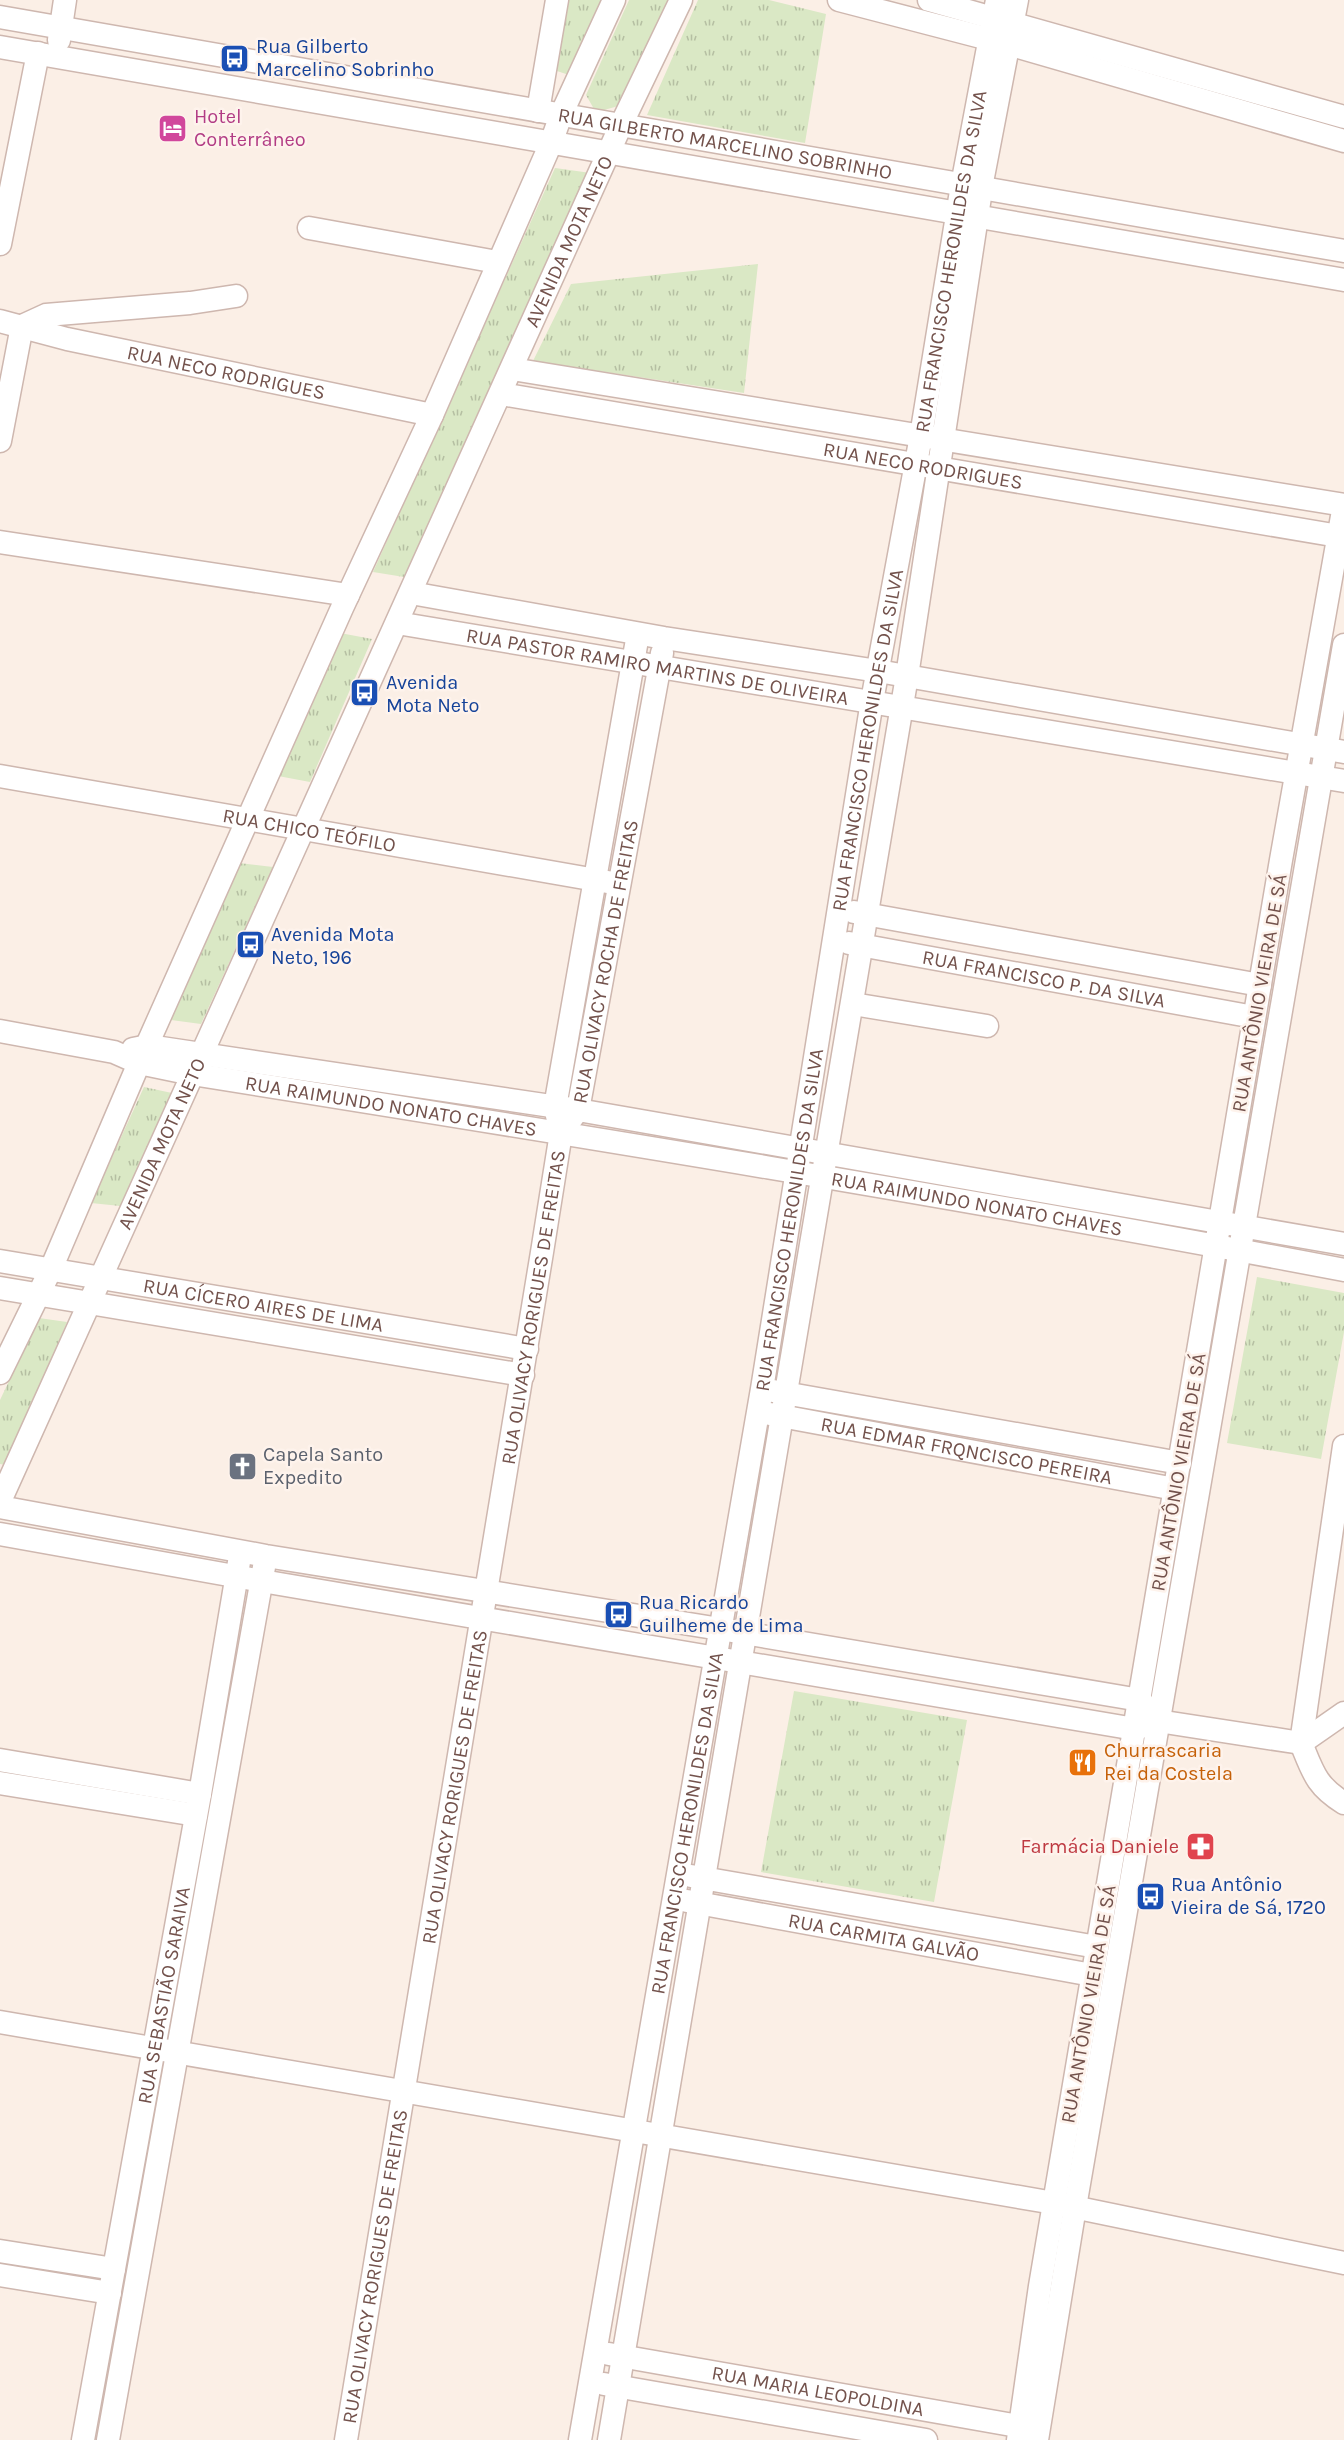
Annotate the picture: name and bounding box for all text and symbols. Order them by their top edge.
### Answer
place label: Rua Gilberto Marcelino Sobrinho [256,35,434,81]
bus stop icon: Rua Gilberto Marcelino Sobrinho [219,42,251,74]
street label: RUA FRANCISCO HERONILDES DA SILVA [911,88,992,434]
street label: RUA GILBERTO MARCELINO SOBRINHO [556,103,894,184]
place label: Hotel Conterrâneo [194,105,306,151]
hotel icon: Hotel Conterrâneo [157,112,189,144]
street label: AVENIDA MOTA NETO [520,152,618,331]
street label: RUA NECO RODRIGUES [125,341,327,404]
street label: RUA NECO RODRIGUES [821,438,1024,494]
street label: RUA FRANCISCO HERONILDES DA SILVA [828,567,908,913]
street label: RUA PASTOR RAMIRO MARTINS DE OLIVEIRA [464,624,850,710]
place label: Avenida Mota Neto [386,671,480,717]
bus stop icon: Avenida Mota Neto [349,677,381,709]
street label: RUA CHICO TEÓFILO [221,804,398,857]
street label: RUA OLIVACY ROCHA DE FREITAS [568,818,643,1105]
street label: RUA ANTÔNIO VIEIRA DE SÁ [1226,872,1292,1114]
place label: Avenida Mota Neto, 196 [271,923,394,969]
bus stop icon: Avenida Mota Neto, 196 [234,929,266,961]
street label: RUA FRANCISCO P. DA SILVA [920,946,1167,1013]
street label: RUA FRANCISCO HERONILDES DA SILVA [751,1047,828,1393]
street label: AVENIDA MOTA NETO [113,1055,210,1233]
street label: RUA RAIMUNDO NONATO CHAVES [243,1072,539,1141]
street label: RUA OLIVACY RORIGUES DE FREITAS [497,1149,570,1466]
street label: RUA RAIMUNDO NONATO CHAVES [830,1167,1124,1241]
street label: RUA CÍCERO AIRES DE LIMA [142,1274,385,1337]
street label: RUA ANTÔNIO VIEIRA DE SÁ [1145,1351,1211,1593]
street label: RUA EDMAR FRQNCISCO PEREIRA [819,1413,1114,1489]
place label: Capela Santo Expedito [263,1443,383,1489]
church icon: Capela Santo Expedito [226,1450,258,1482]
place label: Rua Ricardo Guilheme de Lima [639,1591,804,1637]
bus stop icon: Rua Ricardo Guilheme de Lima [602,1598,634,1630]
street label: RUA OLIVACY RORIGUES DE FREITAS [417,1628,492,1946]
street label: RUA FRANCISCO HERONILDES DA SILVA [646,1650,728,1996]
place label: Churrascaria Rei da Costela [1104,1739,1233,1785]
restaurant icon: Churrascaria Rei da Costela [1067,1746,1099,1778]
pharmacy icon: Farmácia Daniele [1184,1830,1216,1862]
place label: Farmácia Daniele [1021,1835,1179,1858]
place label: Rua Antônio Vieira de Sá, 1720 [1171,1873,1326,1919]
bus stop icon: Rua Antônio Vieira de Sá, 1720 [1134,1880,1166,1912]
street label: RUA ANTÔNIO VIEIRA DE SÁ [1055,1883,1121,2125]
street label: RUA SEBASTIÃO SARAIVA [133,1885,195,2106]
street label: RUA CARMITA GALVÃO [786,1909,981,1966]
street label: RUA OLIVACY RORIGUES DE FREITAS [338,2108,412,2425]
street label: RUA MARIA LEOPOLDINA [710,2361,926,2421]

